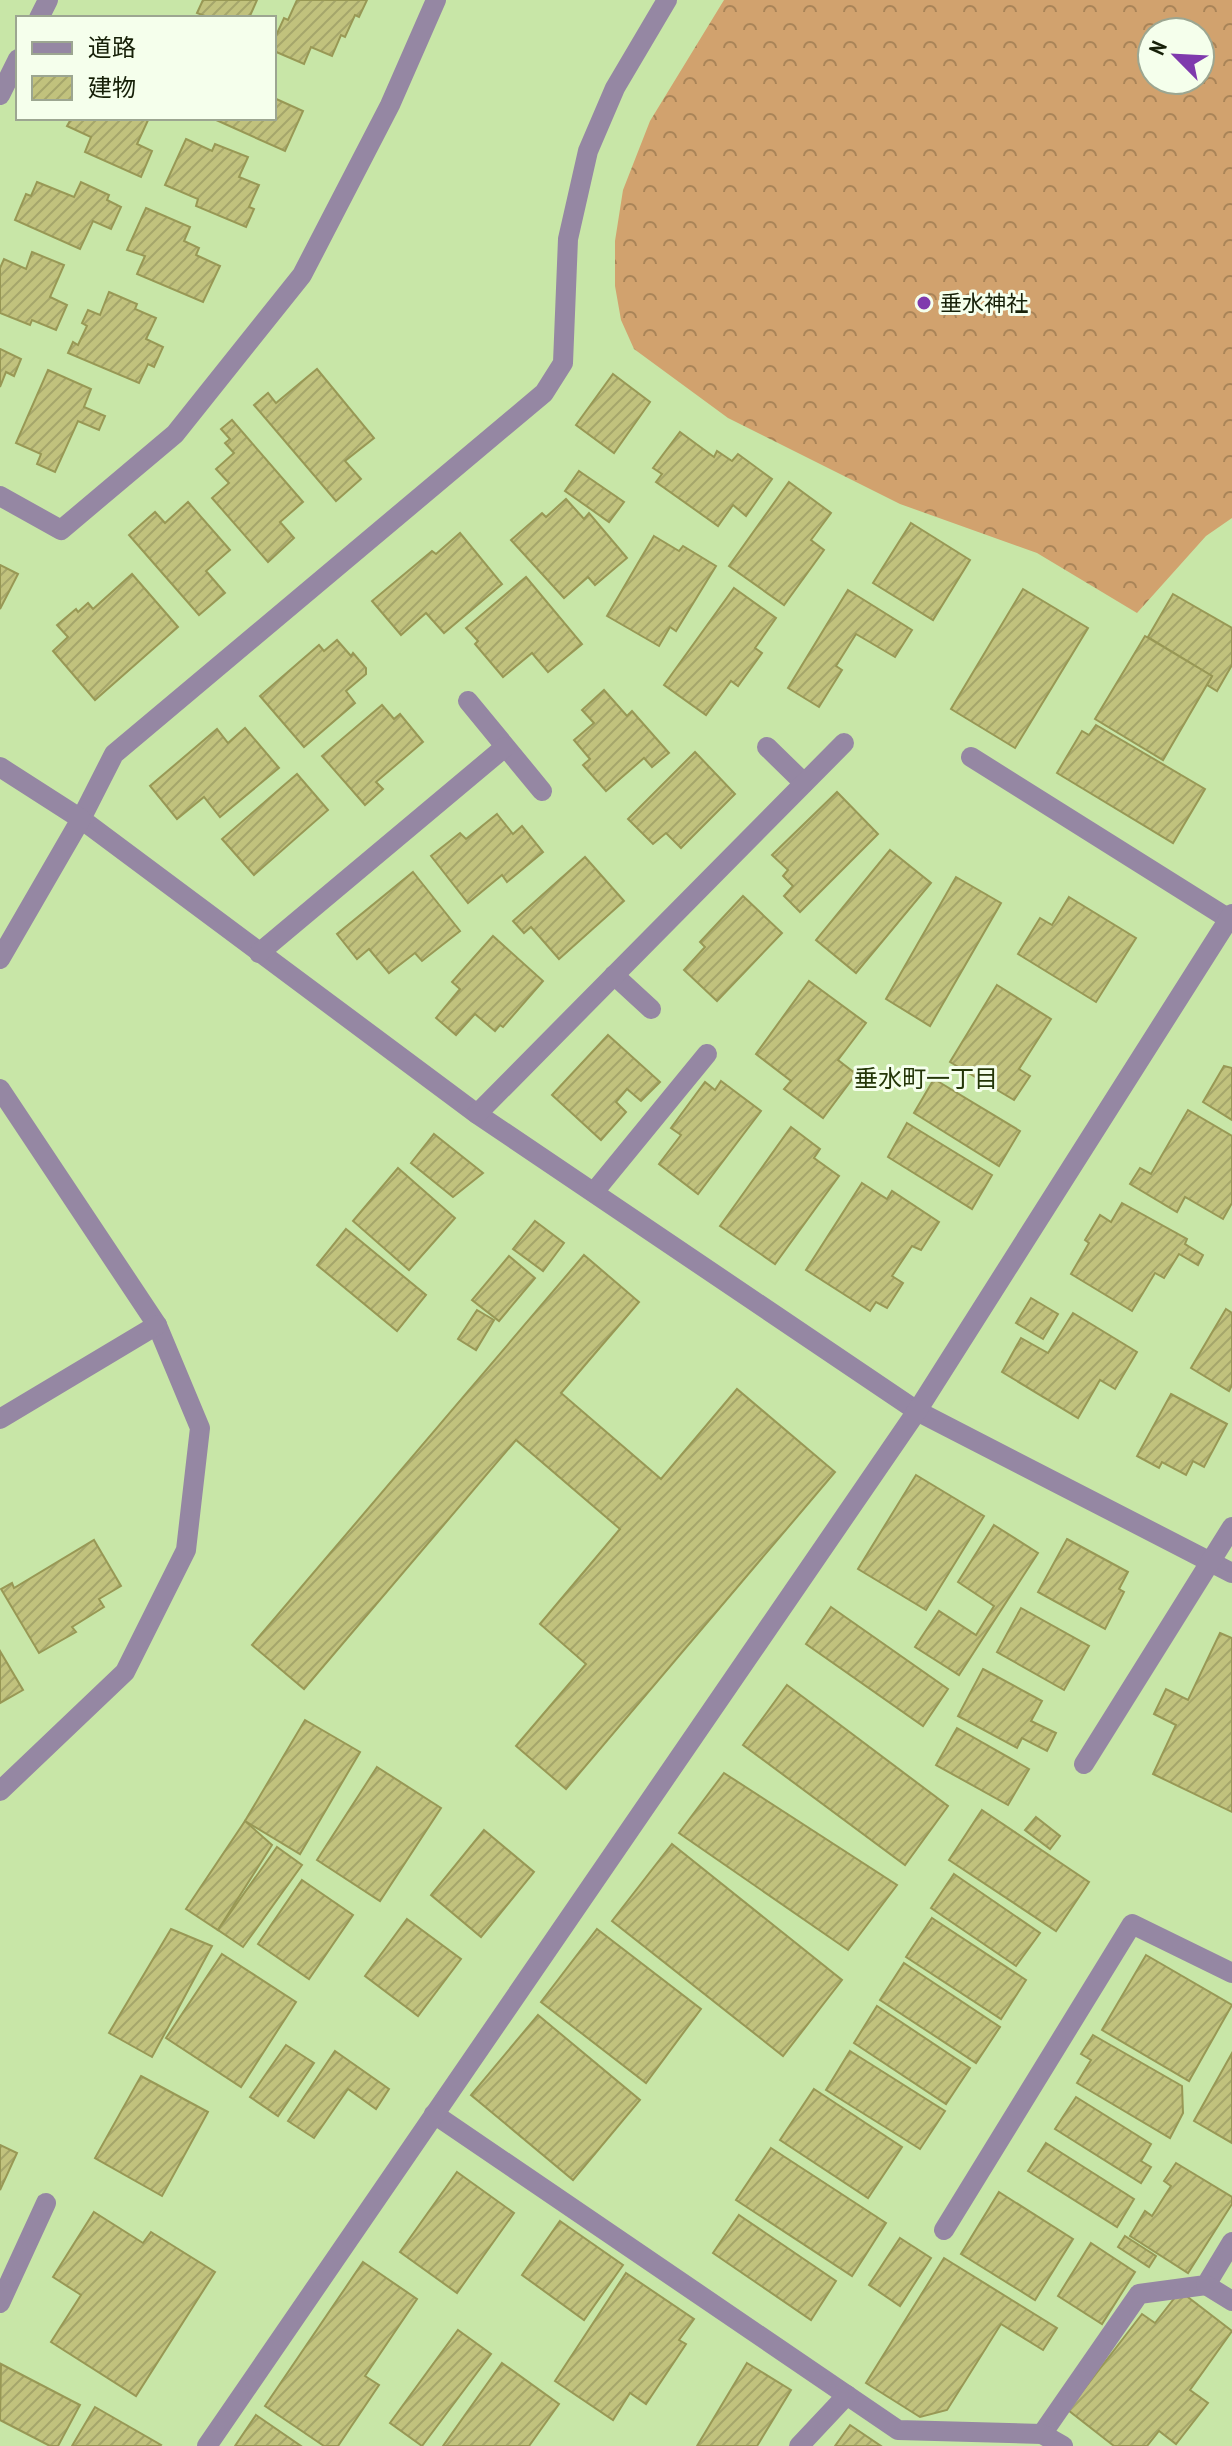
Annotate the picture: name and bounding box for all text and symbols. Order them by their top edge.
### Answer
legend [16,16,276,120]
north arrow [1136,16,1216,96]
text: 道路 [88,32,136,63]
text: N [1143,37,1173,59]
text: 建物 [88,72,136,103]
place label: 垂水神社 [940,289,1028,317]
marker: 垂水神社 [915,294,933,312]
district label: 垂水町一丁目 [854,1063,998,1094]

